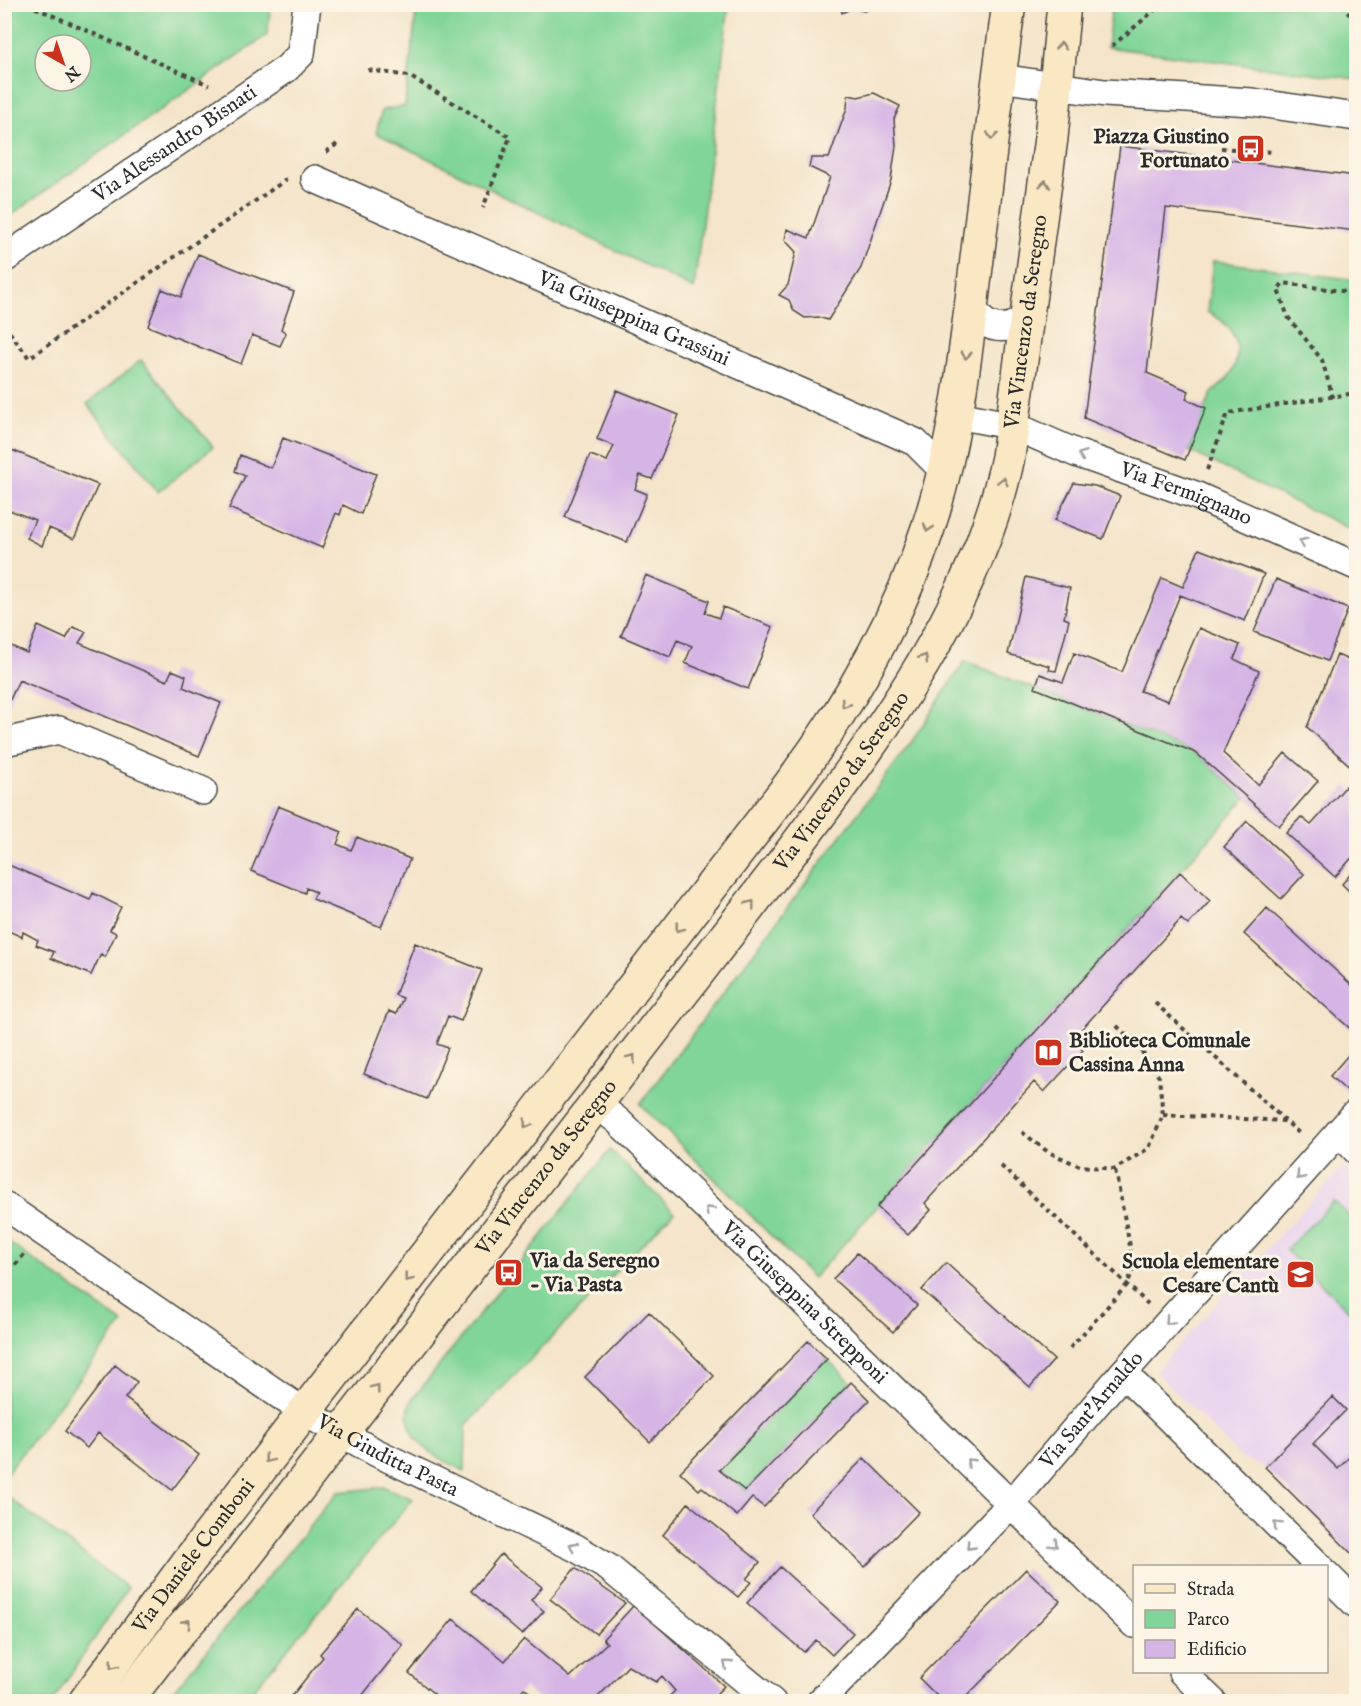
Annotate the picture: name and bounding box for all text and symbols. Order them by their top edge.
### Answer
north arrow [33,33,93,93]
one-way arrow [1054,41,1067,50]
text: N [60,60,84,85]
street label: Via Alessandro Bisnati [87,79,262,209]
place label: Piazza Giustino Fortunato [1093,124,1230,175]
one-way arrow [986,132,999,141]
bus stop icon: Piazza Giustino Fortunato [1234,133,1266,165]
one-way arrow [1038,179,1051,189]
street label: Via Vincenzo da Seregno [998,213,1054,432]
street label: Via Giuseppina Grassini [533,264,734,373]
one-way arrow [960,350,972,359]
one-way arrow [1078,450,1088,463]
street label: Via Fermignano [1115,456,1256,532]
one-way arrow [995,476,1008,486]
one-way arrow [923,522,935,533]
one-way arrow [1298,537,1309,549]
one-way arrow [916,654,928,664]
street label: Via Vincenzo da Seregno [767,686,916,878]
one-way arrow [841,698,853,708]
one-way arrow [744,899,755,910]
one-way arrow [675,921,686,932]
place label: Biblioteca Comunale Cassina Anna [1069,1028,1251,1079]
library icon: Biblioteca Comunale Cassina Anna [1032,1037,1064,1069]
one-way arrow [625,1054,636,1065]
street label: Via Vincenzo da Seregno [469,1074,623,1262]
one-way arrow [523,1117,534,1128]
one-way arrow [1296,1169,1307,1180]
one-way arrow [706,1206,717,1217]
street label: Via Giuseppina Strepponi [715,1215,893,1390]
place label: Via da Seregno - Via Pasta [529,1248,660,1299]
place label: Scuola elementare Cesare Cantù [1122,1249,1279,1300]
bus stop icon: Via da Seregno - Via Pasta [493,1257,525,1289]
school or university icon: Scuola elementare Cesare Cantù [1284,1258,1316,1290]
one-way arrow [404,1272,415,1283]
one-way arrow [1165,1314,1176,1325]
street label: Via Sant'Arnaldo [1033,1346,1150,1475]
one-way arrow [369,1383,380,1394]
street label: Via Giuditta Pasta [311,1408,464,1504]
one-way arrow [265,1452,276,1463]
one-way arrow [967,1458,977,1469]
street label: Via Daniele Comboni [126,1473,261,1640]
one-way arrow [1273,1522,1284,1532]
one-way arrow [1047,1537,1057,1548]
one-way arrow [966,1539,977,1549]
one-way arrow [568,1542,579,1553]
legend [1133,1565,1328,1673]
text: Strada [1187,1579,1234,1602]
text: Parco [1187,1609,1229,1632]
one-way arrow [180,1619,191,1629]
text: Edificio [1187,1639,1247,1662]
one-way arrow [110,1658,121,1669]
one-way arrow [723,1661,734,1672]

